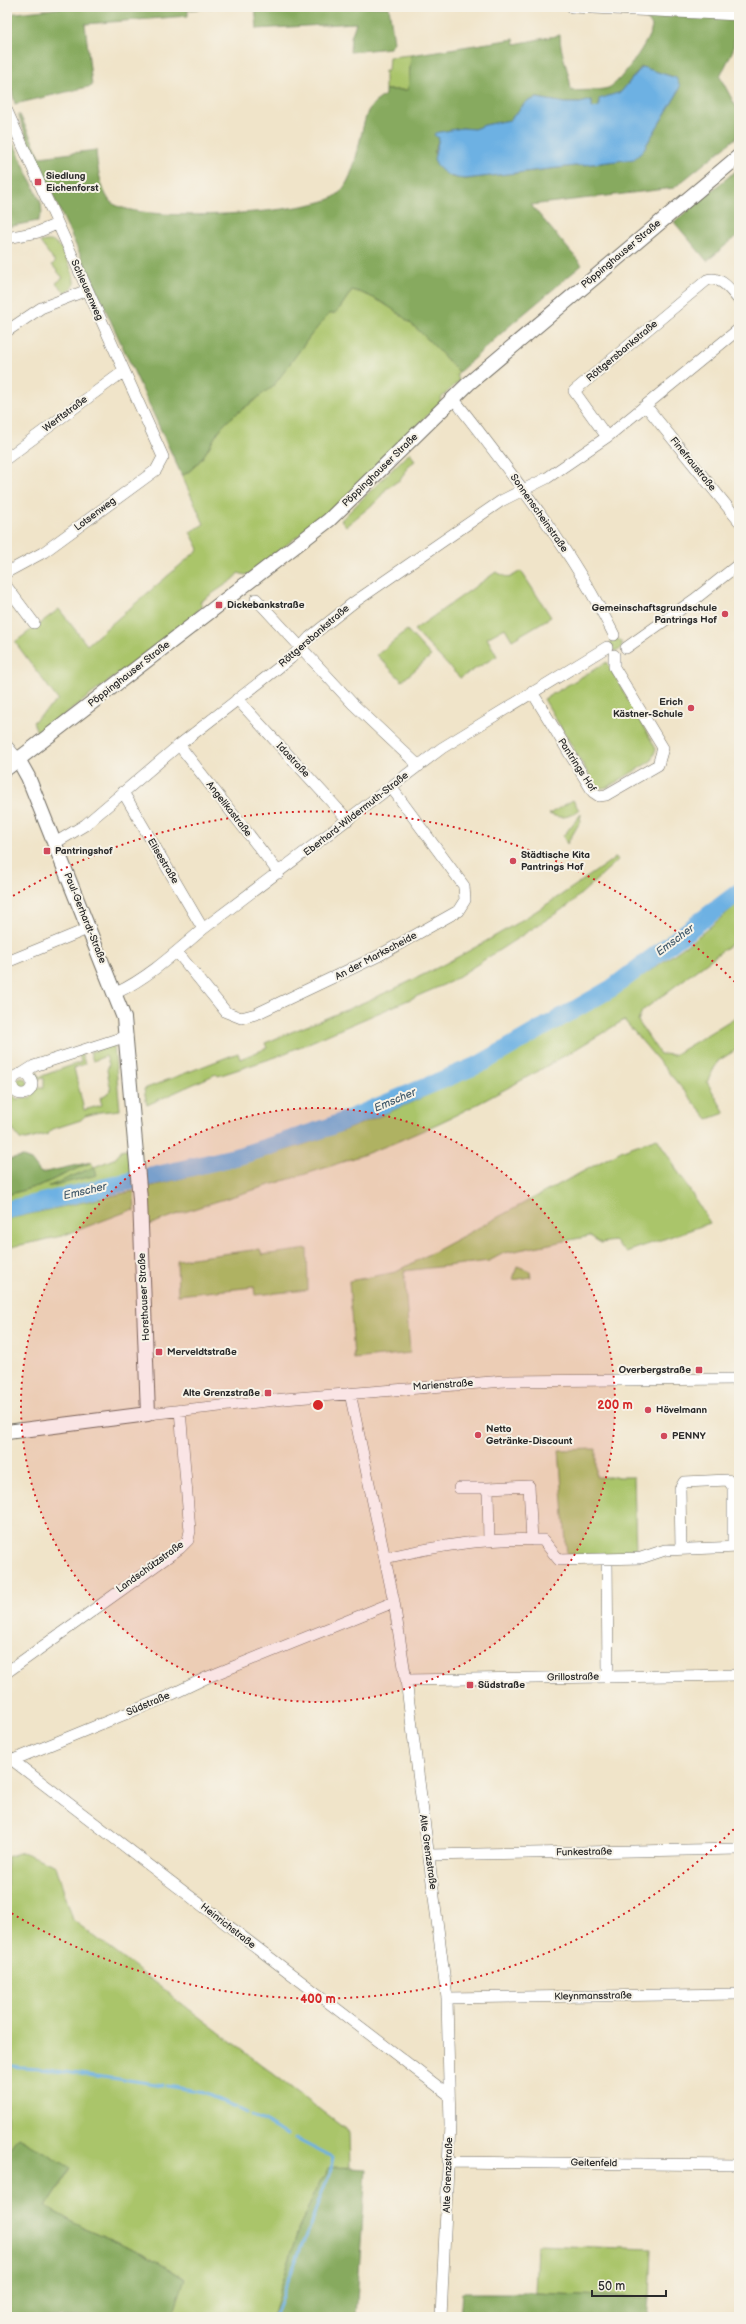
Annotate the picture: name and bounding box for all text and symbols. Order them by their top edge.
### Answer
place label: Siedlung Eichenforst [46,170,99,194]
marker: Siedlung Eichenforst [33,177,43,187]
street label: Pöppinghauser Straße [579,217,663,291]
street label: Schleusenweg [68,258,106,322]
street label: Röttgersbankstraße [584,318,660,384]
street label: Werftstraße [40,393,90,435]
street label: Pöppinghauser Straße [340,431,420,509]
street label: Finefraustraße [668,434,719,494]
street label: Sonnenscheinstraße [507,472,571,555]
street label: Lotsenweg [72,494,118,533]
place label: Dickebankstraße [227,599,305,611]
marker: Dickebankstraße [214,600,224,610]
street label: Röttgersbankstraße [276,602,352,670]
place label: Gemeinschaftsgrundschule Pantrings Hof [592,602,717,626]
marker: Gemeinschaftsgrundschule Pantrings Hof [720,609,730,619]
street label: Pöppinghauser Straße [86,638,172,710]
place label: Erich Kästner-Schule [613,696,683,720]
marker: Erich Kästner-Schule [686,703,696,713]
street label: Pantrings Hof [555,736,599,794]
street label: Idastraße [274,740,312,780]
street label: Eberhard-Wildermuth-Straße [301,769,411,859]
street label: Angelikastraße [204,779,254,839]
street label: Elisestraße [145,836,181,886]
place label: Pantringshof [55,845,113,857]
marker: Pantringshof [42,846,52,856]
place label: Städtische Kita Pantrings Hof [521,849,590,873]
marker: Städtische Kita Pantrings Hof [508,856,518,866]
street label: Paul-Gerhardt-Straße [61,871,109,965]
water label: Emscher [654,921,697,958]
street label: An der Markscheide [333,929,419,983]
water label: Emscher [372,1085,419,1115]
water label: Emscher [62,1179,109,1202]
street label: Horsthauser Straße [136,1253,152,1341]
place label: Merveldtstraße [167,1346,237,1358]
marker: Merveldtstraße [154,1347,164,1357]
place label: Overbergstraße [619,1364,691,1376]
marker: Overbergstraße [694,1365,704,1375]
street label: Marienstraße [412,1377,474,1393]
place label: Alte Grenzstraße [182,1387,260,1399]
marker: Alte Grenzstraße [263,1388,273,1398]
centre of rings [311,1398,325,1412]
text: 200 m [597,1398,633,1413]
place label: Hövelmann [656,1404,708,1416]
marker: Hövelmann [643,1405,653,1415]
place label: Netto Getränke-Discount [486,1423,573,1447]
marker: Netto Getränke-Discount [473,1430,483,1440]
place label: PENNY [672,1430,706,1442]
marker: PENNY [659,1431,669,1441]
street label: Landschützstraße [114,1539,186,1595]
street label: Grillostraße [547,1671,599,1683]
place label: Südstraße [478,1679,525,1691]
marker: Südstraße [465,1680,475,1690]
street label: Südstraße [124,1689,172,1719]
street label: Alte Grenzstraße [417,1814,439,1890]
street label: Funkestraße [556,1846,612,1858]
street label: Heinrichstraße [198,1901,258,1951]
street label: Kleynmansstraße [554,1989,632,2003]
text: 400 m [300,1992,336,2007]
street label: Alte Grenzstraße [441,2137,455,2213]
street label: Geitenfeld [571,2157,618,2169]
scale bar [592,2272,666,2298]
text: 50 m [598,2279,625,2294]

